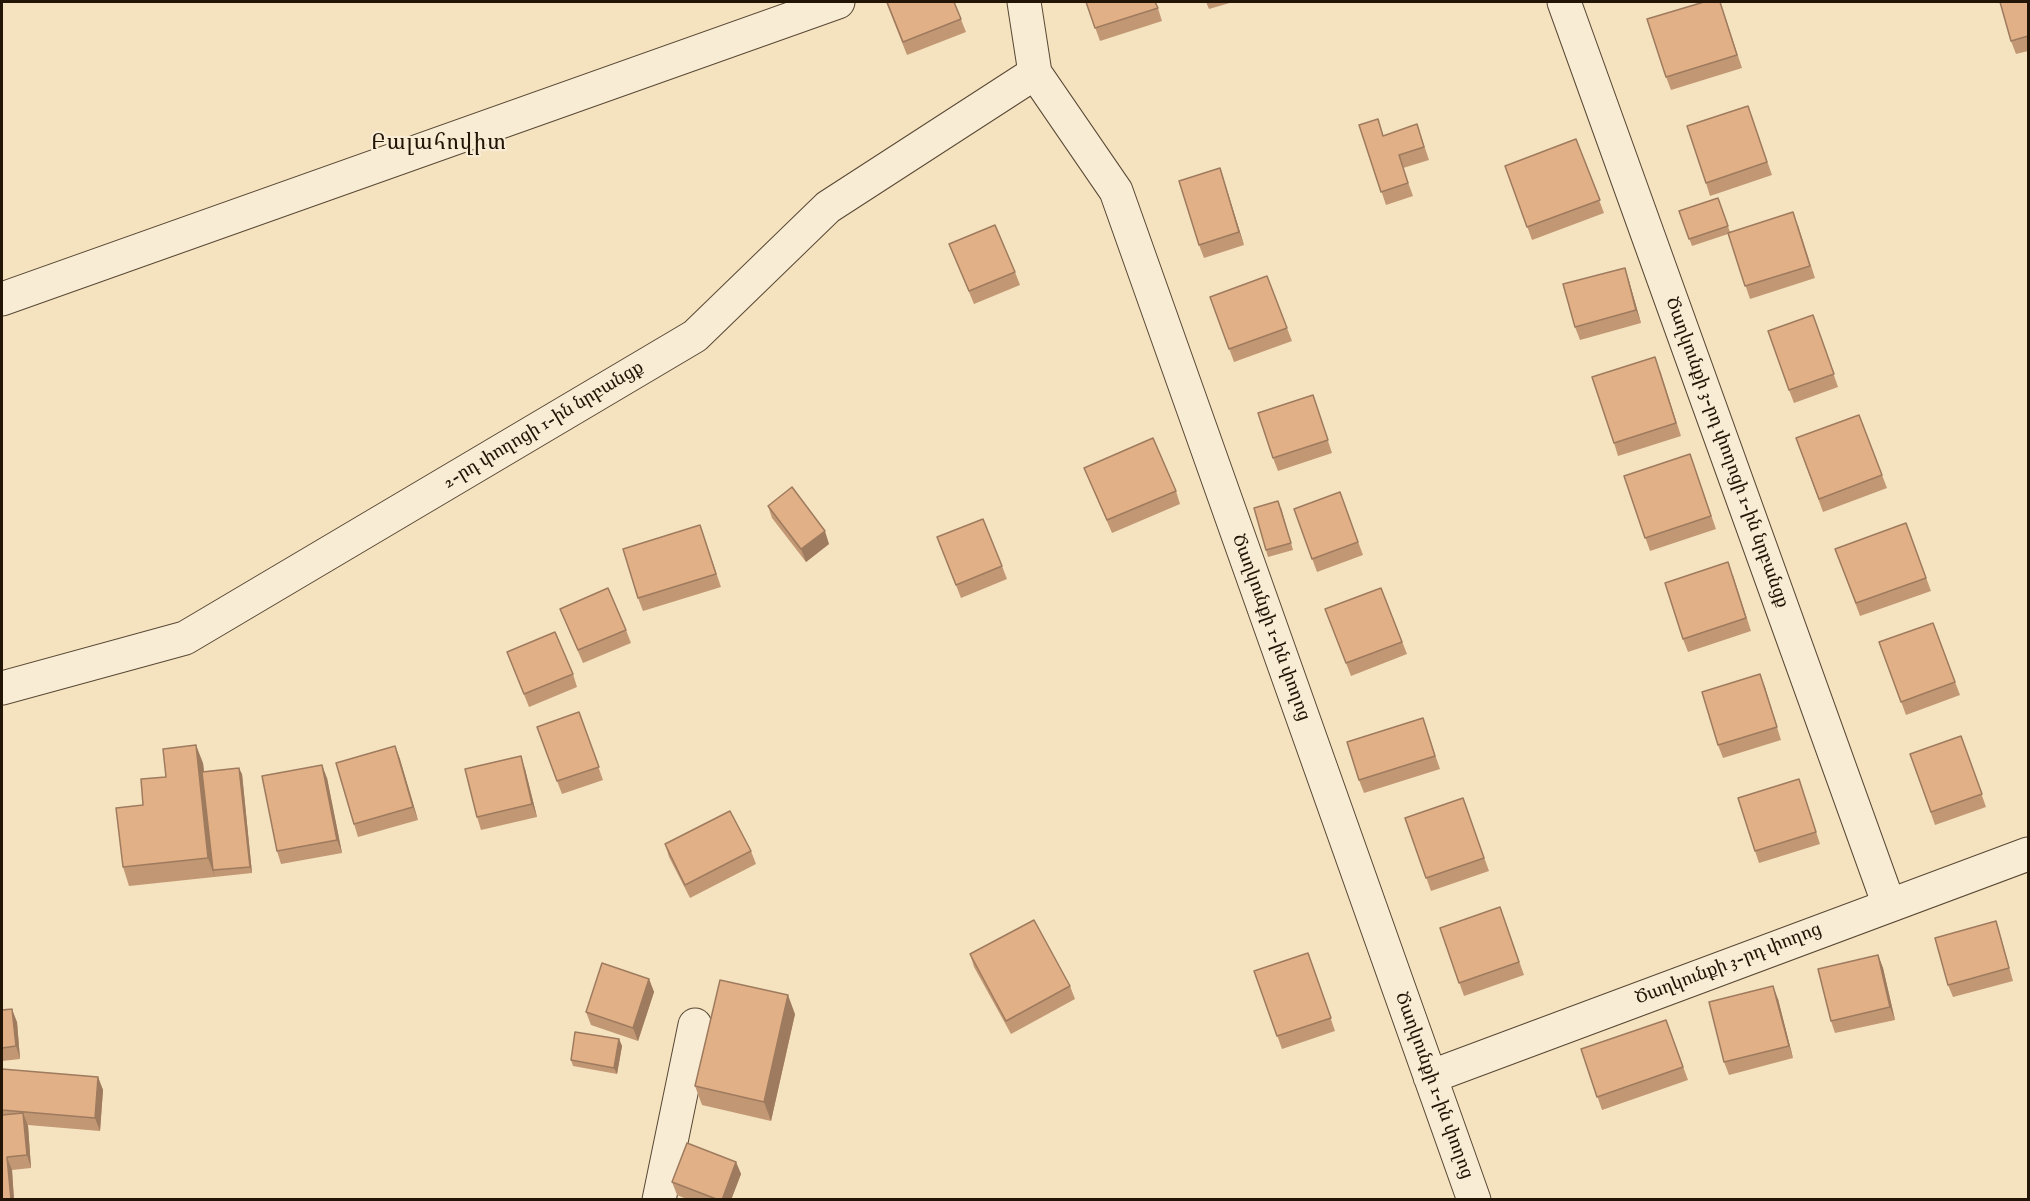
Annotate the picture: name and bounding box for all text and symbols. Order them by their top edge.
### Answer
district label: Բալահովիտ [371,132,507,158]
street label: Ծաղկունքի 3-րդ փողոցի 1-ին նրբանցք [1660,295,1792,611]
street label: 2-րդ փողոցի 1-ին նրբանցք [440,358,648,494]
street label: Ծաղկունքի 1-ին փողոց [1226,532,1314,724]
street label: Ծաղկունքի 3-րդ փողոց [1633,920,1825,1010]
street label: Ծաղկունքի 1-ին փողոց [1389,990,1477,1182]

